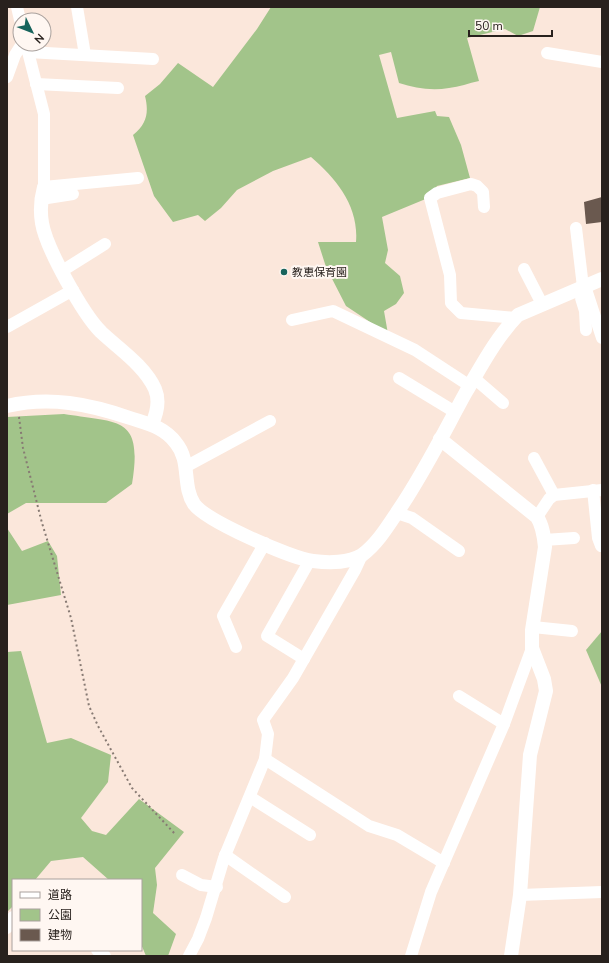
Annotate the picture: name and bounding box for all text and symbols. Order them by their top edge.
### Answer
north arrow [12,12,52,52]
scale bar [469,12,552,38]
text: 50 m [475,18,503,34]
text: N [31,30,47,47]
place label: 教恵保育園 [292,265,347,280]
marker: 教恵保育園 [279,267,289,277]
legend [12,879,142,951]
text: 道路 [48,887,72,903]
text: 公園 [48,907,72,923]
text: 建物 [48,927,72,943]

